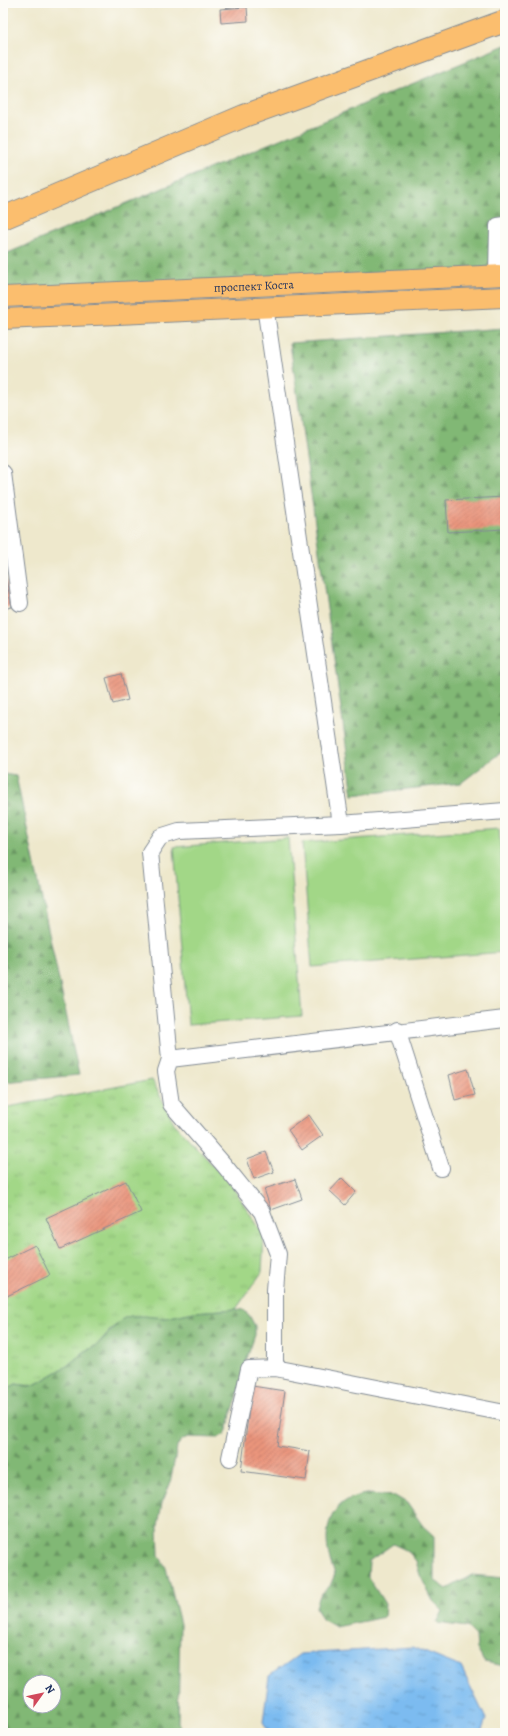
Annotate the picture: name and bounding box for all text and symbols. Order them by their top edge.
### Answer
street label: проспект Коста [213,276,295,296]
north arrow [22,1674,62,1714]
text: N [41,1681,58,1696]

